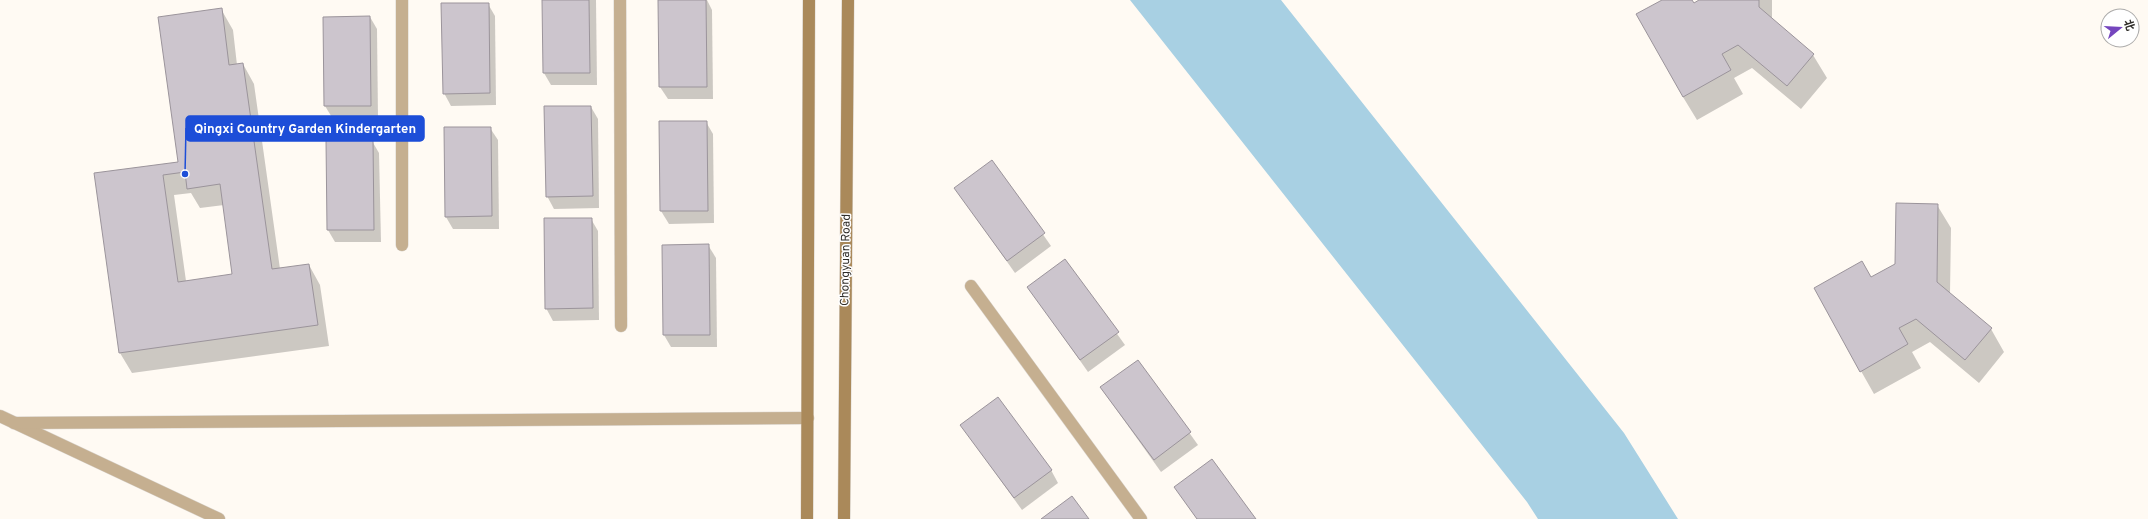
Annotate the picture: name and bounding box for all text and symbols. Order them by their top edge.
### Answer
north arrow [2100,8,2140,48]
text: 北 [2120,18,2137,33]
callout: Qingxi Country Garden Kindergarten [186,116,424,141]
text: Qingxi Country Garden Kindergarten [194,122,416,138]
street label: Chongyuan Road [837,214,855,306]

